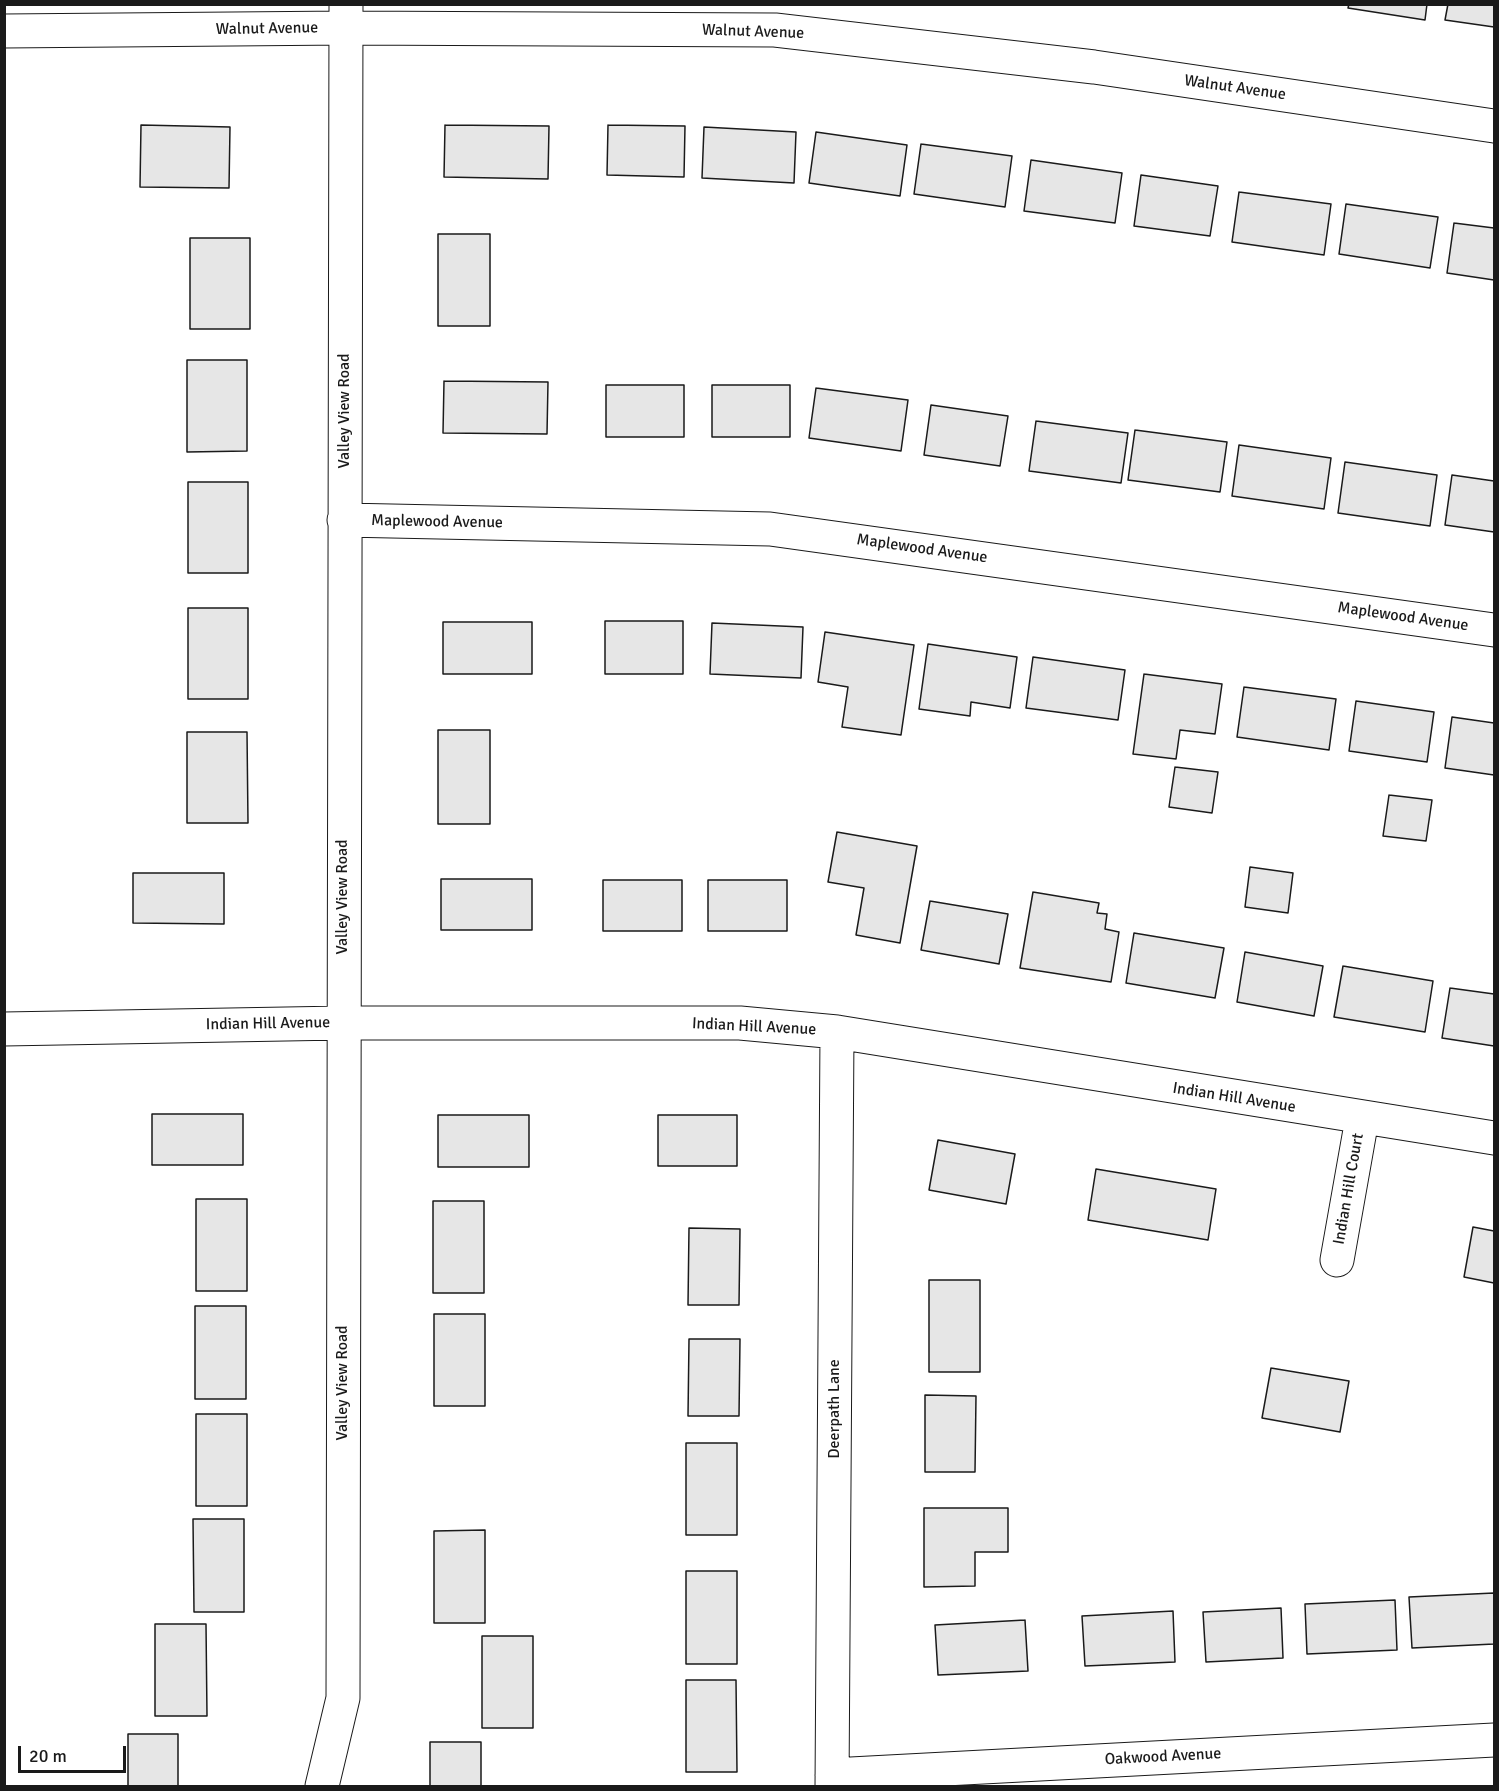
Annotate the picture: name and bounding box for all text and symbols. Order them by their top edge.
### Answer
street label: Walnut Avenue [216,19,318,39]
street label: Walnut Avenue [701,21,805,43]
street label: Walnut Avenue [1183,71,1287,105]
street label: Valley View Road [335,353,355,469]
street label: Maplewood Avenue [371,511,503,533]
street label: Maplewood Avenue [855,530,989,568]
street label: Maplewood Avenue [1336,598,1470,636]
street label: Valley View Road [333,839,353,955]
street label: Indian Hill Avenue [206,1013,330,1035]
street label: Indian Hill Avenue [691,1014,817,1040]
street label: Indian Hill Avenue [1171,1079,1297,1117]
street label: Indian Hill Court [1330,1132,1368,1246]
street label: Valley View Road [333,1325,353,1441]
street label: Deerpath Lane [825,1359,845,1459]
scale bar [21,1734,129,1772]
street label: Oakwood Avenue [1104,1744,1222,1770]
text: 20 m [29,1745,67,1767]

